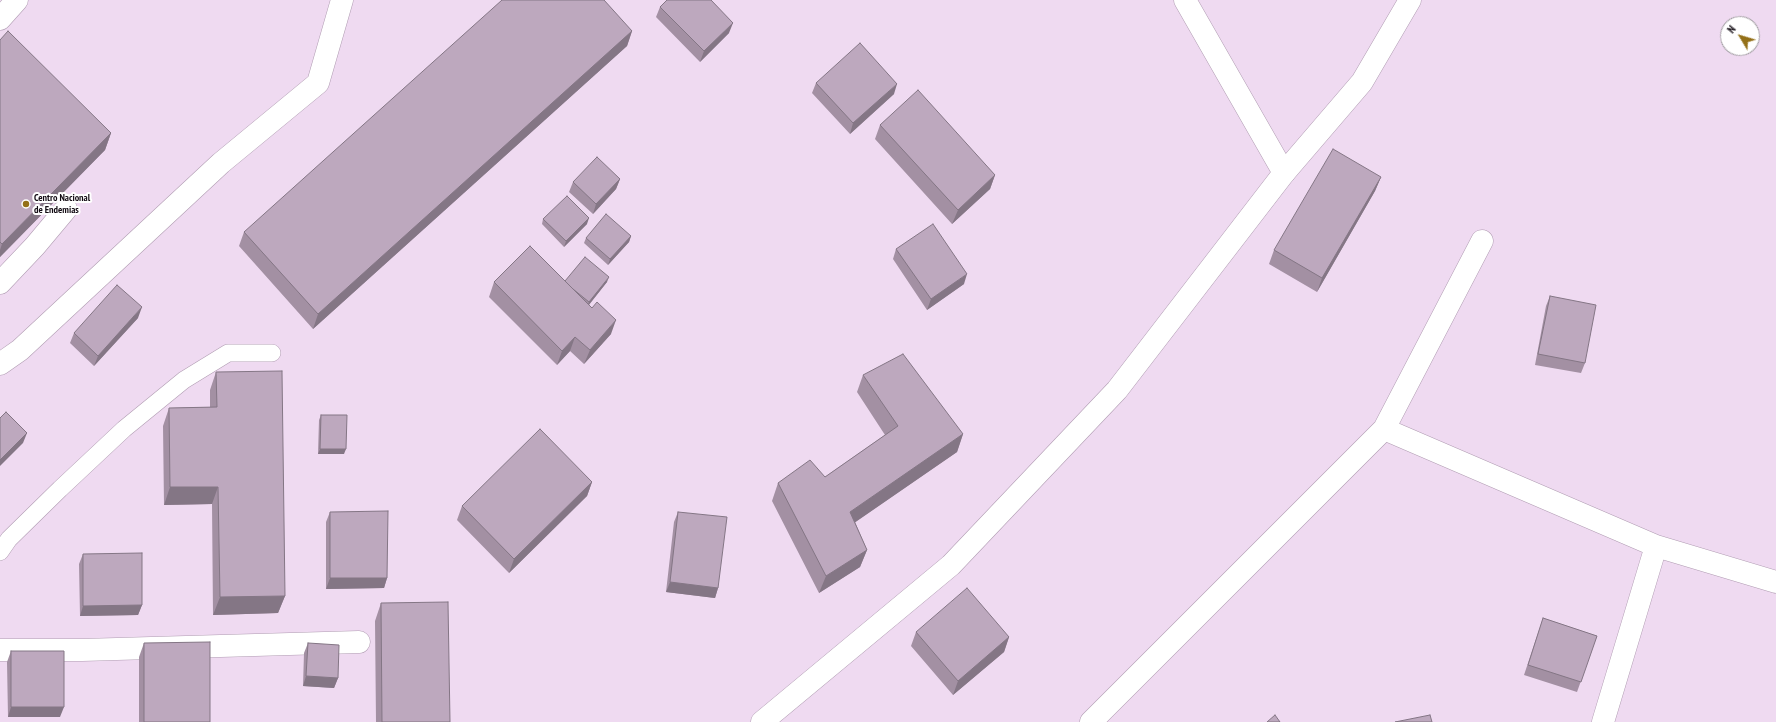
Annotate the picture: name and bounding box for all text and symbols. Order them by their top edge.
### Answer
north arrow [1720,16,1760,56]
text: N [1724,23,1739,36]
place label: Centro Nacional de Endemias [34,192,90,216]
marker: Centro Nacional de Endemias [21,199,31,209]

